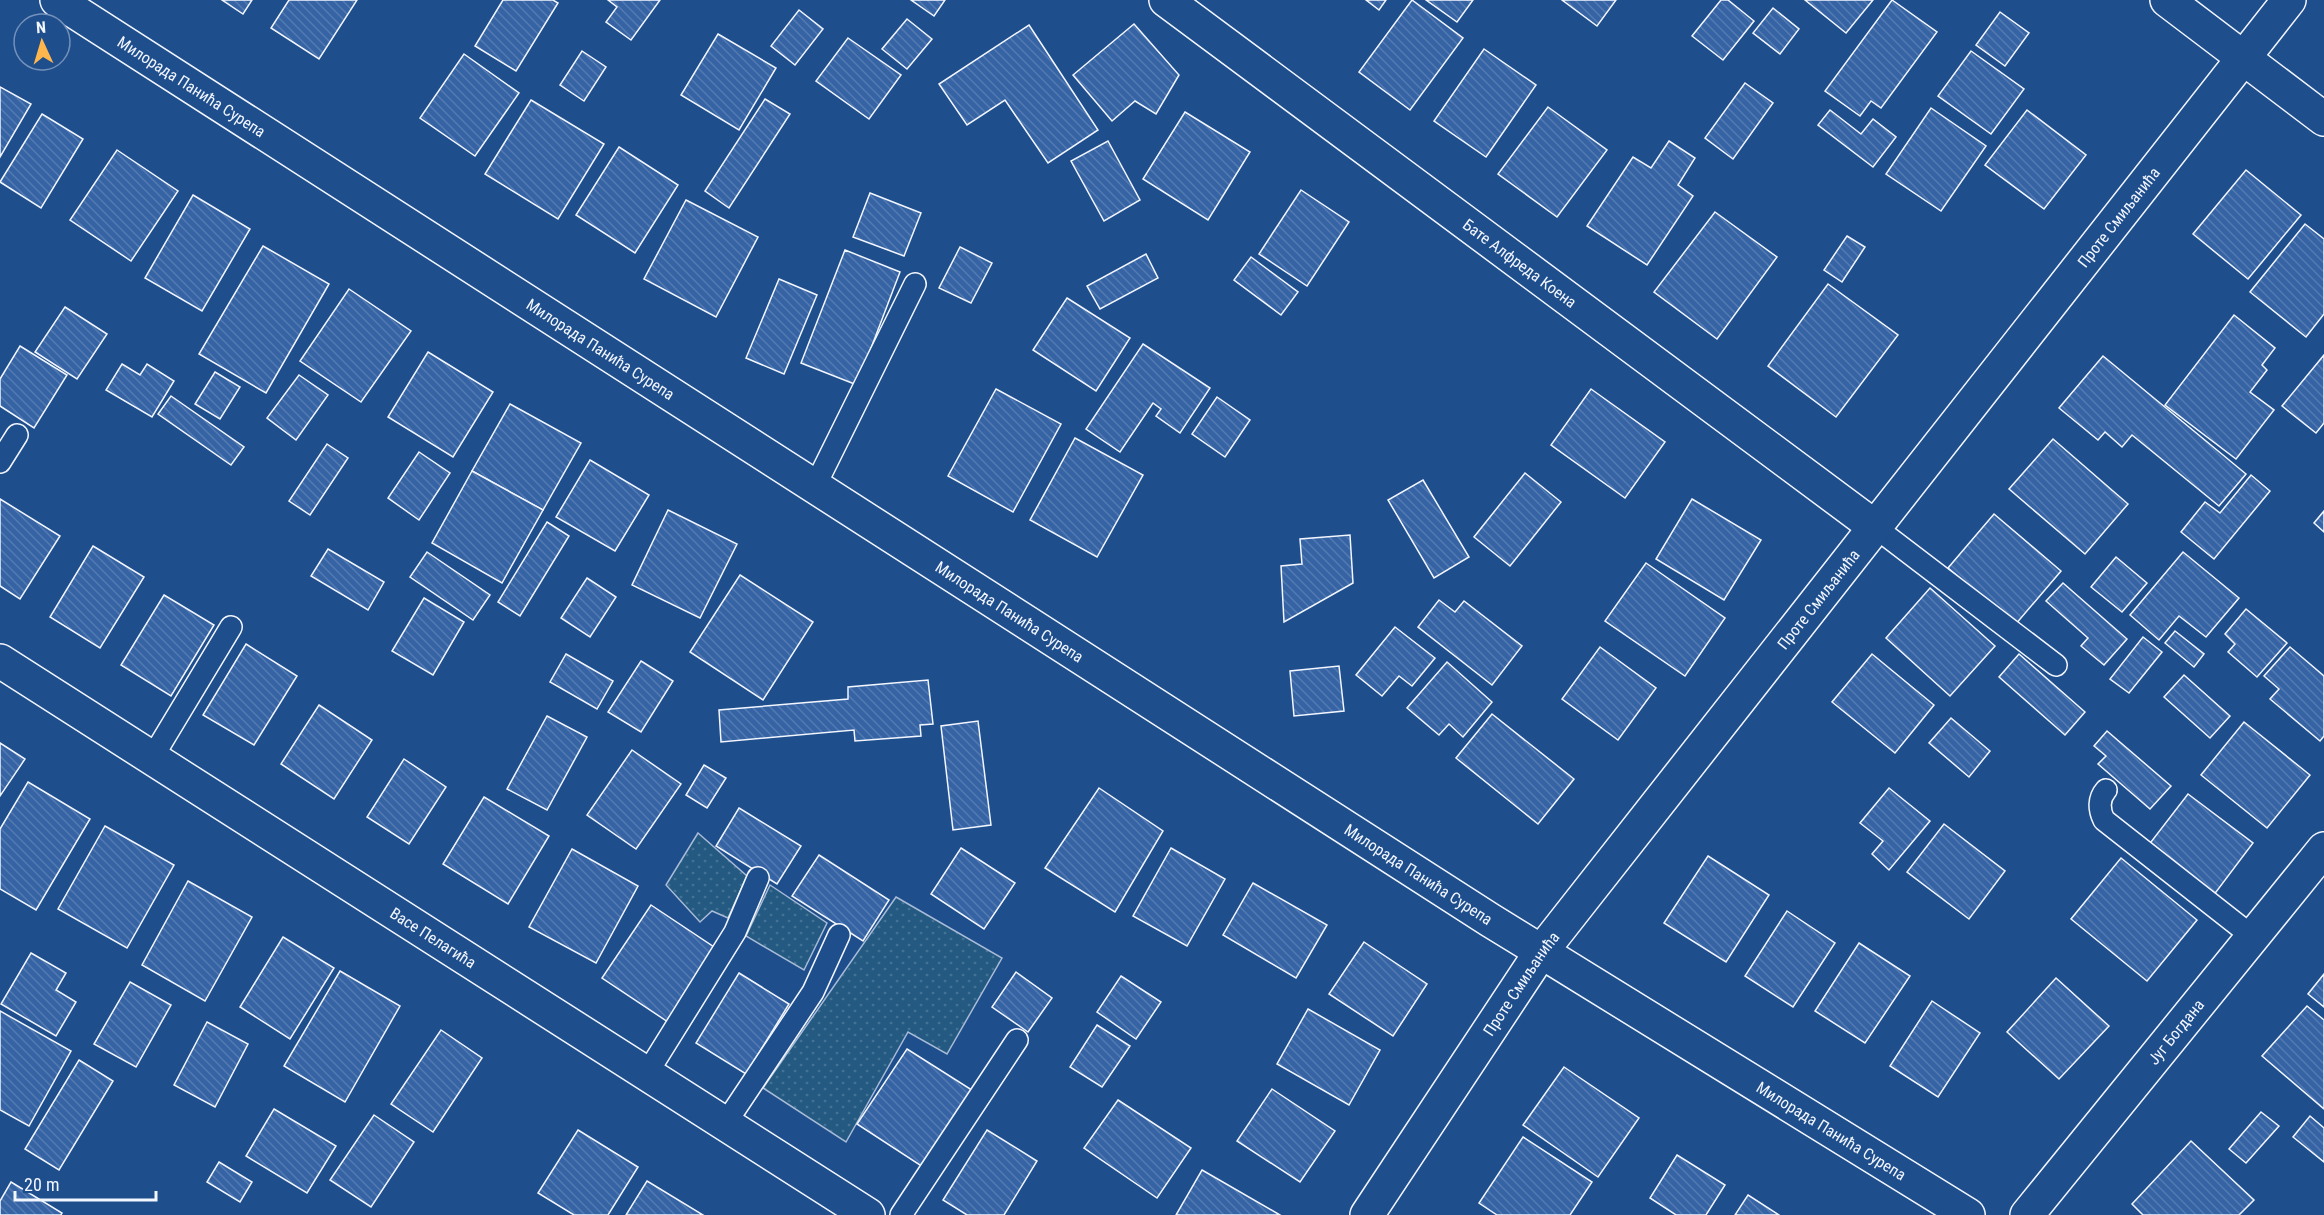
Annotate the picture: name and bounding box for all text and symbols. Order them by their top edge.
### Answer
north arrow [12,12,72,72]
text: N [35,18,47,37]
street label: Милорада Панића Сурепа [114,32,269,141]
street label: Проте Смиљанића [2074,164,2164,271]
street label: Бате Алфреда Коена [1459,215,1580,312]
street label: Милорада Панића Сурепа [523,295,678,404]
street label: Проте Смиљанића [1773,546,1864,653]
street label: Милорада Панића Сурепа [932,557,1087,666]
street label: Милорада Панића Сурепа [1341,820,1496,929]
street label: Васе Пелагића [387,904,479,972]
street label: Проте Смиљанића [1479,928,1563,1040]
street label: Југ Богдана [2144,996,2208,1068]
street label: Милорада Панића Сурепа [1753,1078,1909,1184]
scale bar [15,1164,156,1202]
text: 20 m [24,1174,59,1195]

